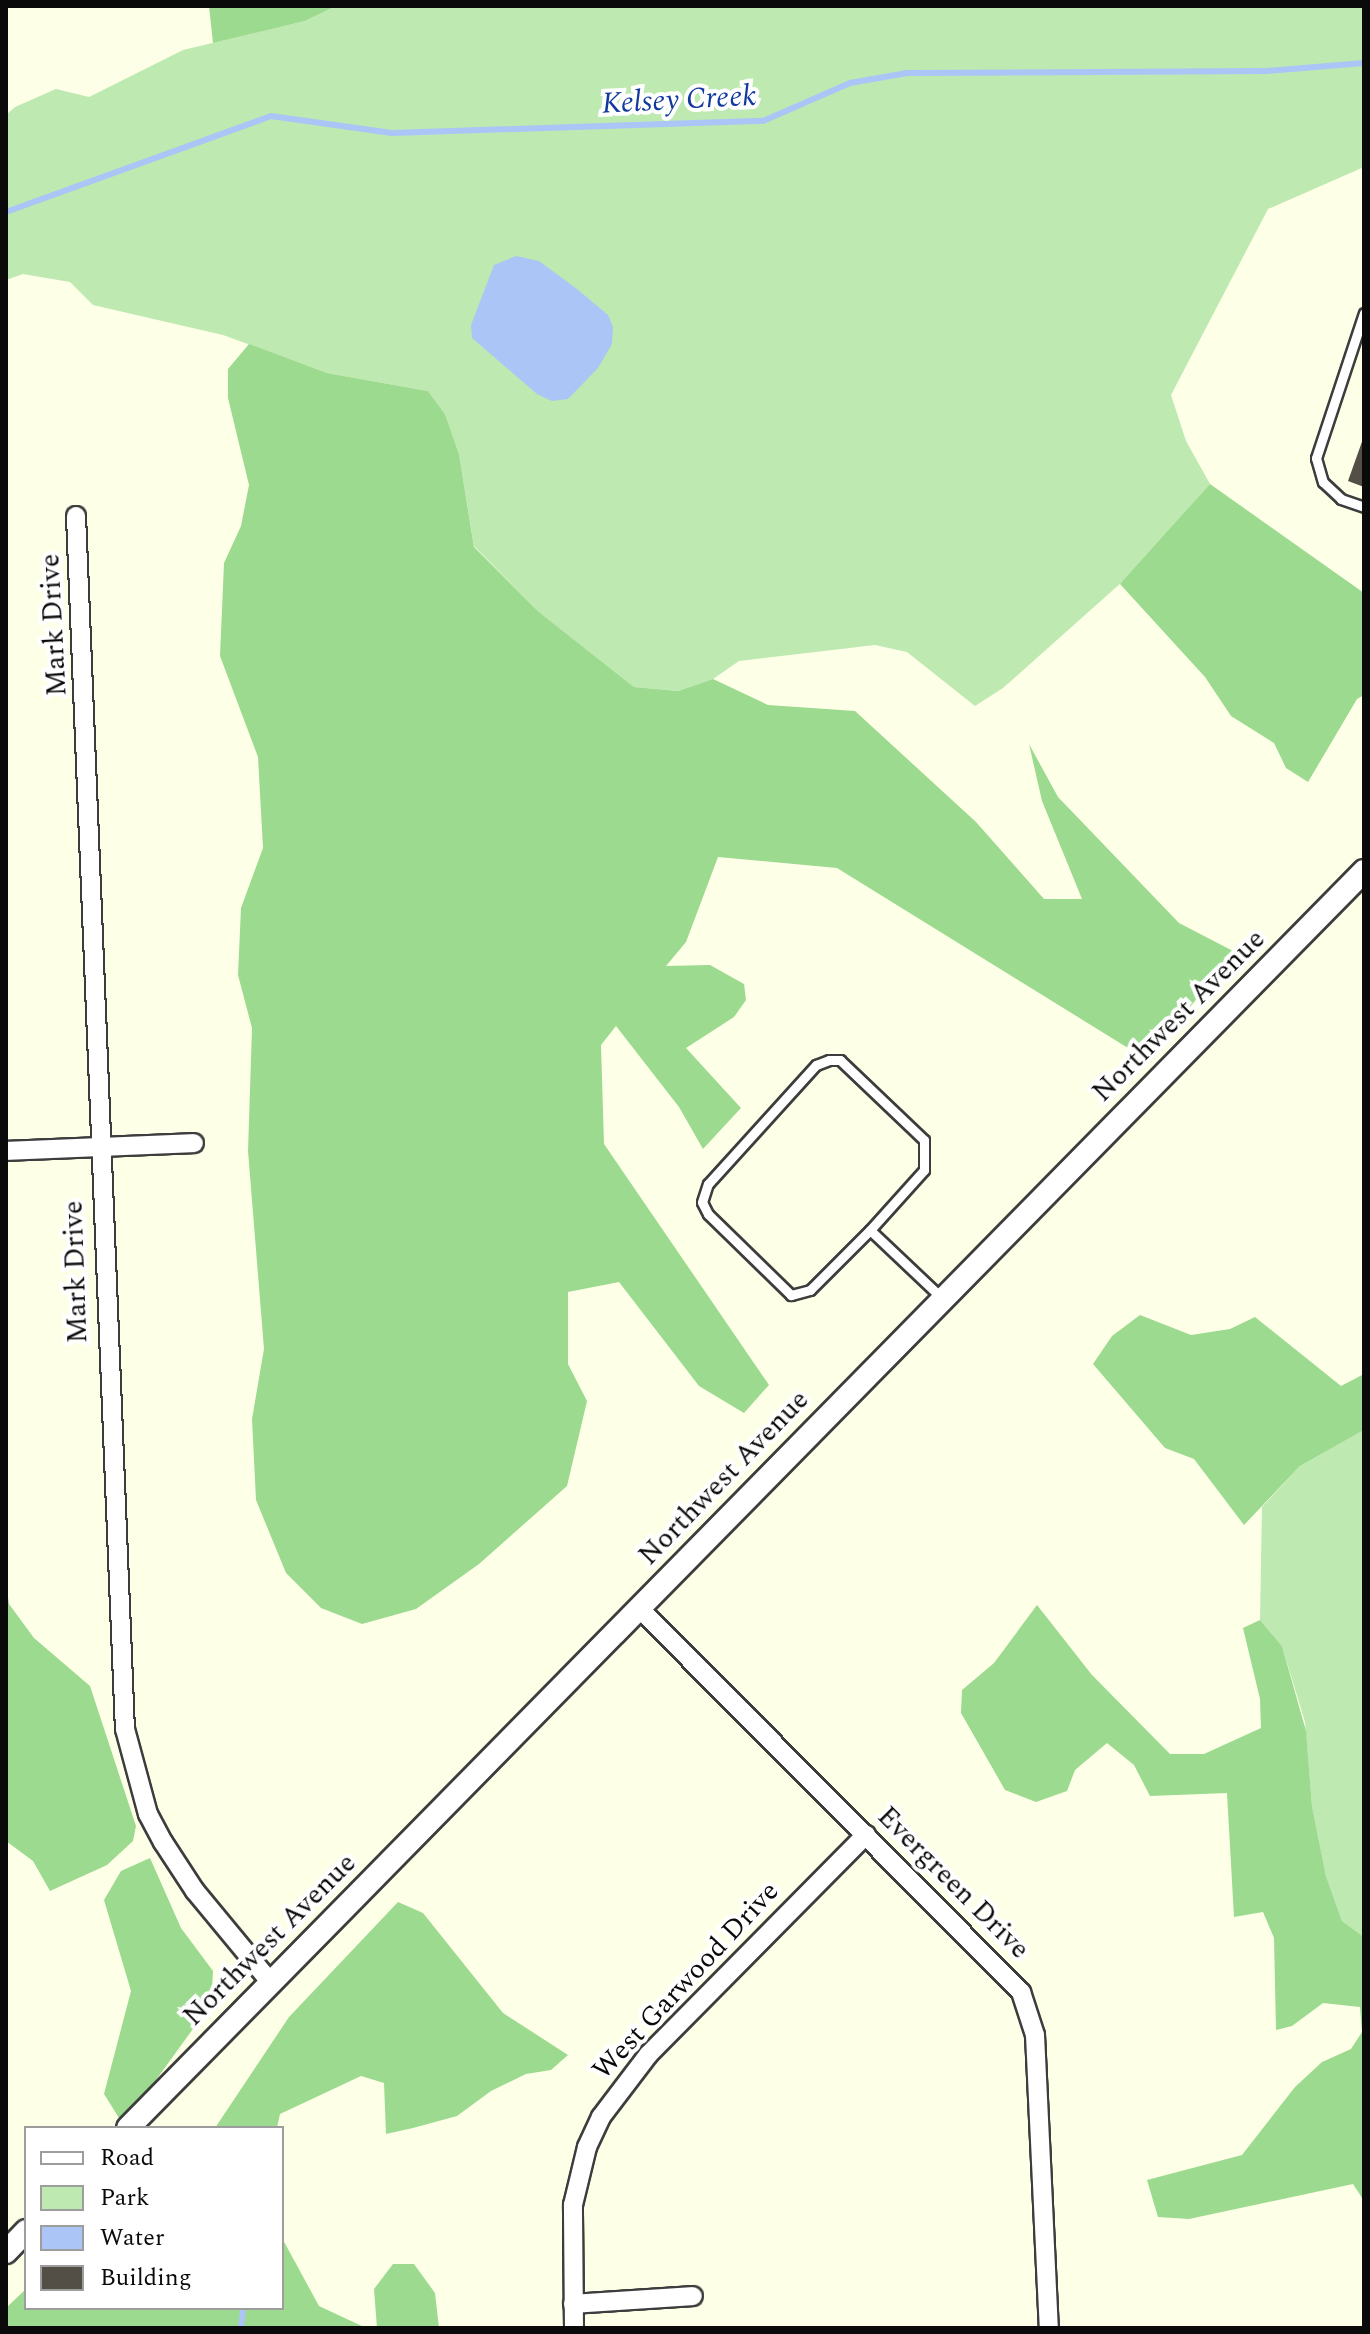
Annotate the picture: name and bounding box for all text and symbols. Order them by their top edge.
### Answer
water label: Kelsey Creek [601,78,757,122]
street label: Mark Drive [33,553,75,697]
street label: Northwest Avenue [1086,923,1272,1109]
street label: Mark Drive [57,1200,95,1344]
street label: Northwest Avenue [632,1383,816,1573]
street label: Evergreen Drive [870,1800,1036,1966]
street label: Northwest Avenue [177,1847,363,2033]
street label: West Garwood Drive [586,1875,786,2087]
legend [24,2126,284,2310]
text: Road [100,2140,154,2176]
text: Park [100,2180,150,2216]
text: Water [100,2220,164,2256]
text: Building [100,2260,192,2296]

